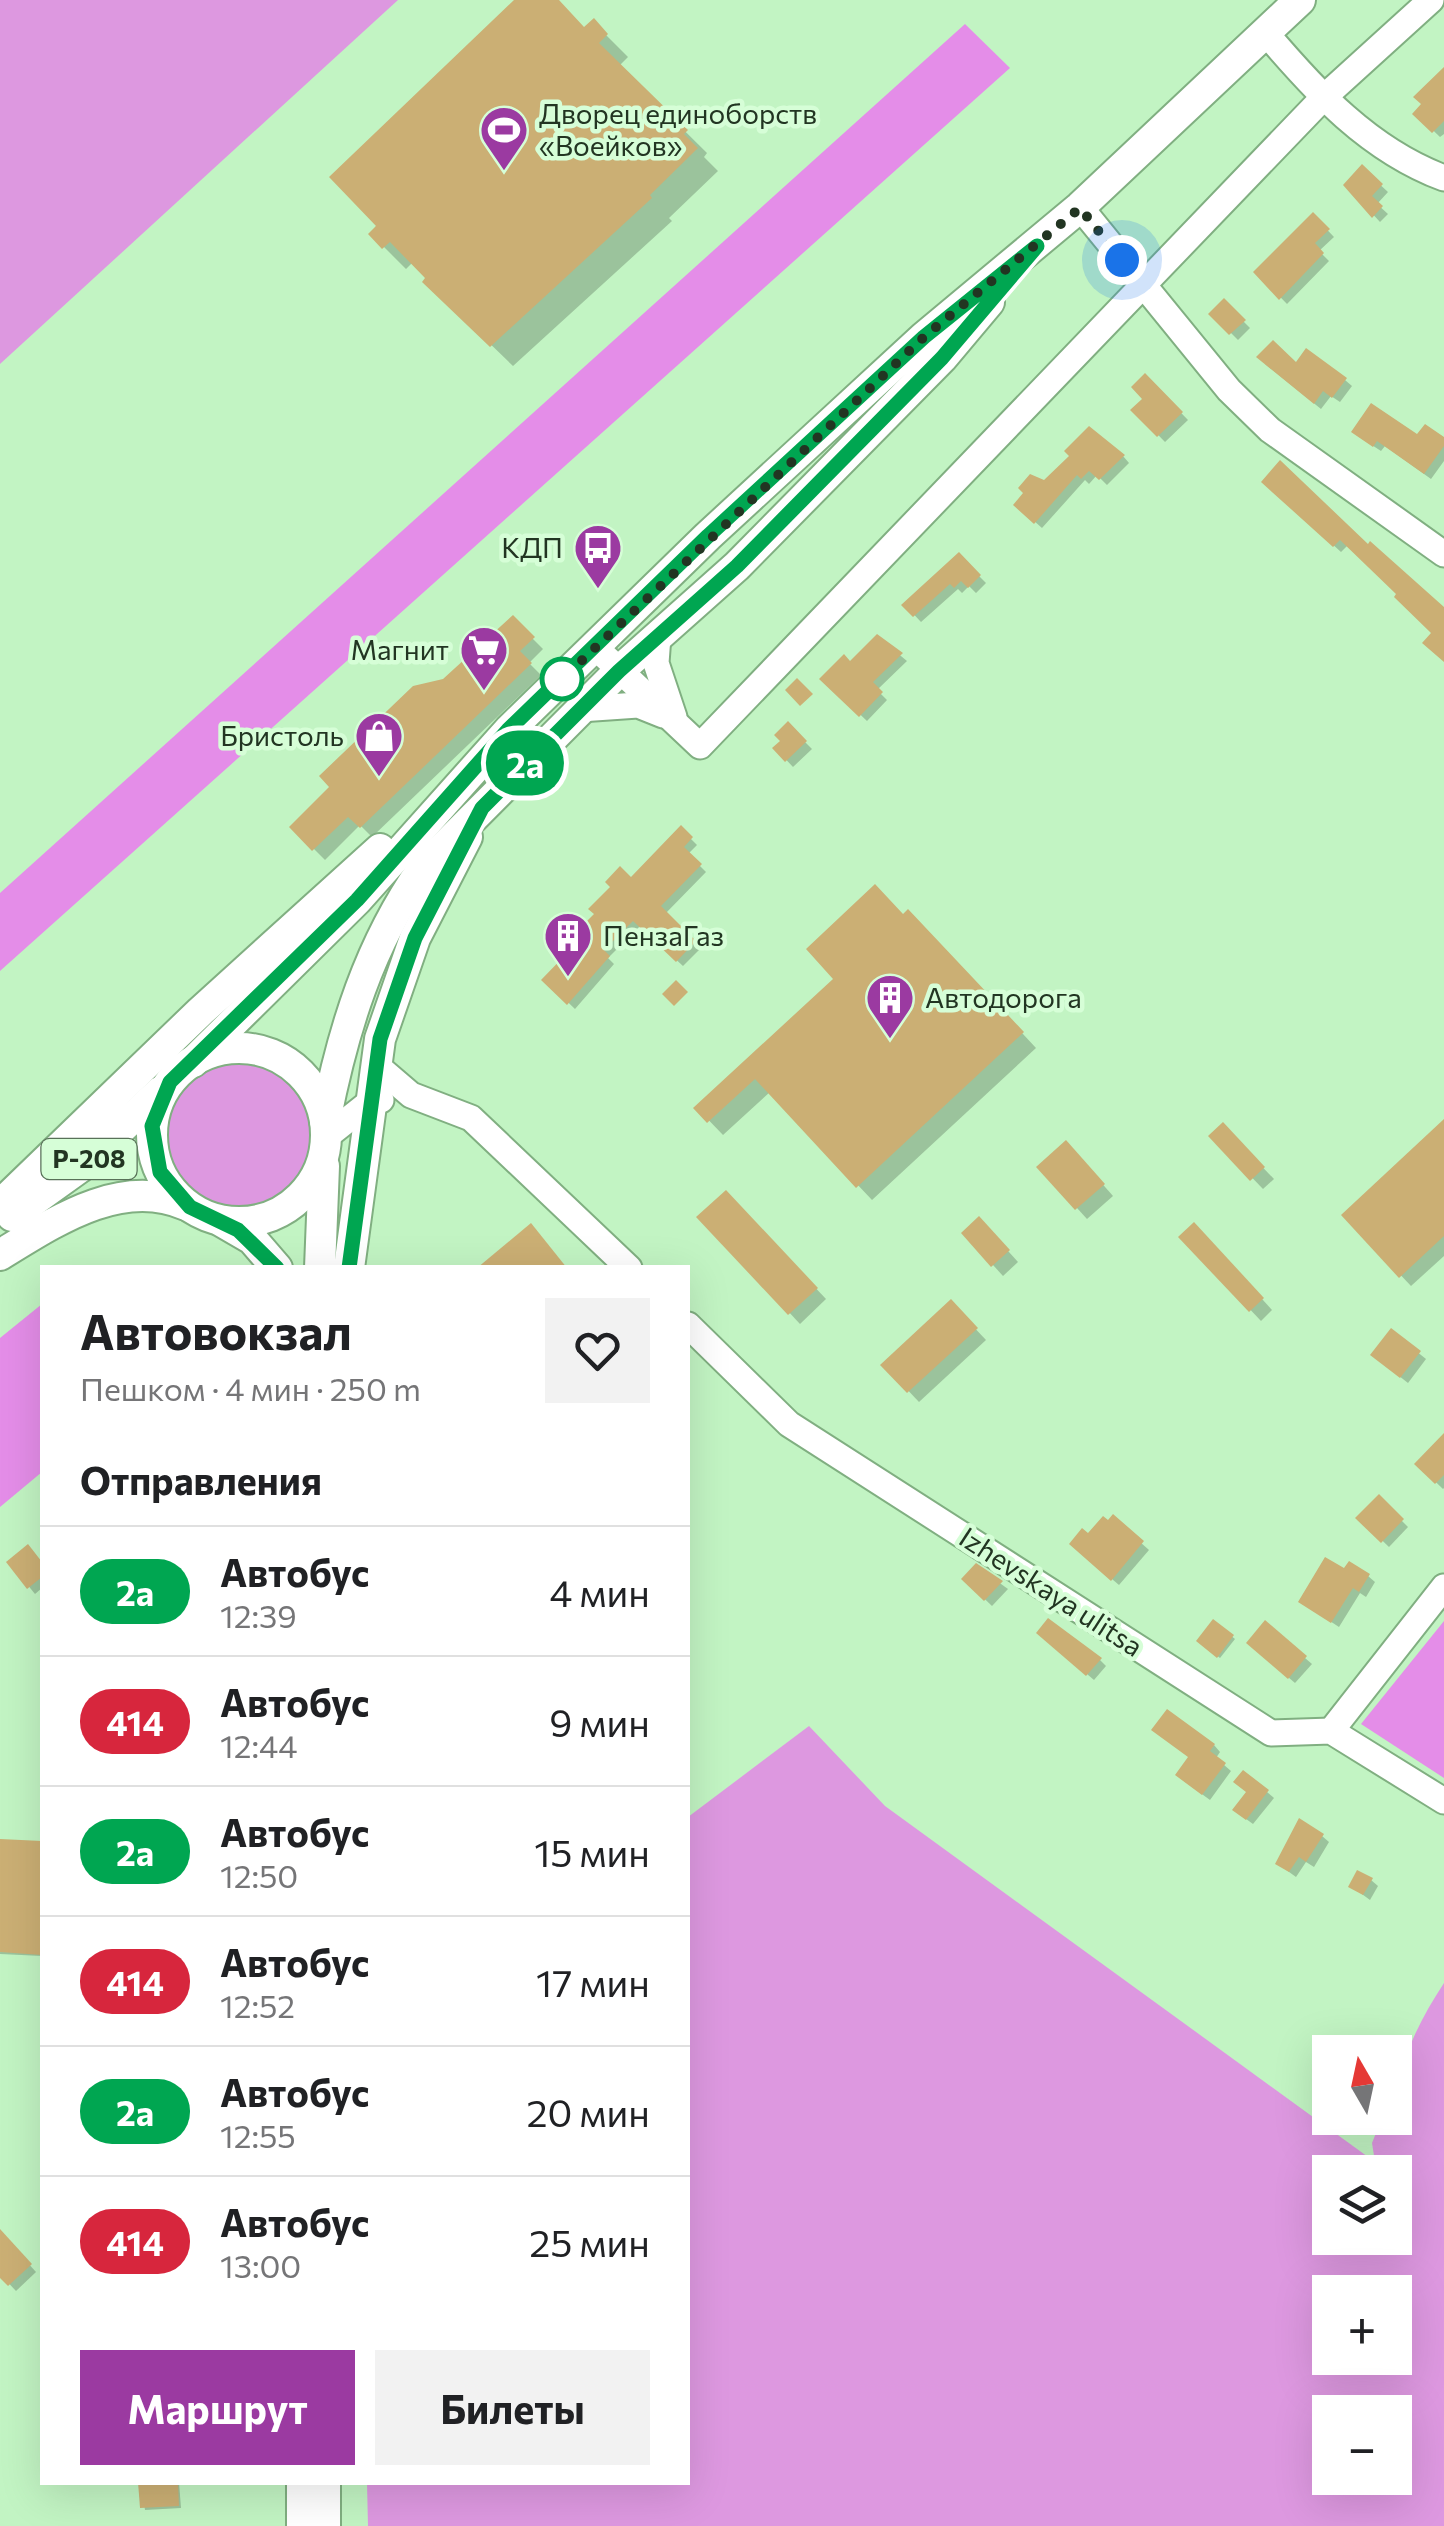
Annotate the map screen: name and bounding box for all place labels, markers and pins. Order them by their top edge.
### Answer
place label: Дворец единоборств «Воейков» [539,96,817,162]
sports icon: Дворец единоборств «Воейков» [478,104,530,172]
bus stop icon: КДП [572,522,624,590]
place label: КДП [501,530,563,564]
supermarket icon: Магнит [458,624,510,692]
place label: Магнит [350,632,449,666]
unlabelled marker [541,658,583,700]
shop icon: Бристоль [353,710,405,778]
place label: Бристоль [220,718,344,752]
building icon: ПензаГаз [542,910,594,978]
place label: ПензаГаз [603,918,724,952]
building icon: Автодорога [864,972,916,1040]
place label: Автодорога [925,980,1082,1014]

